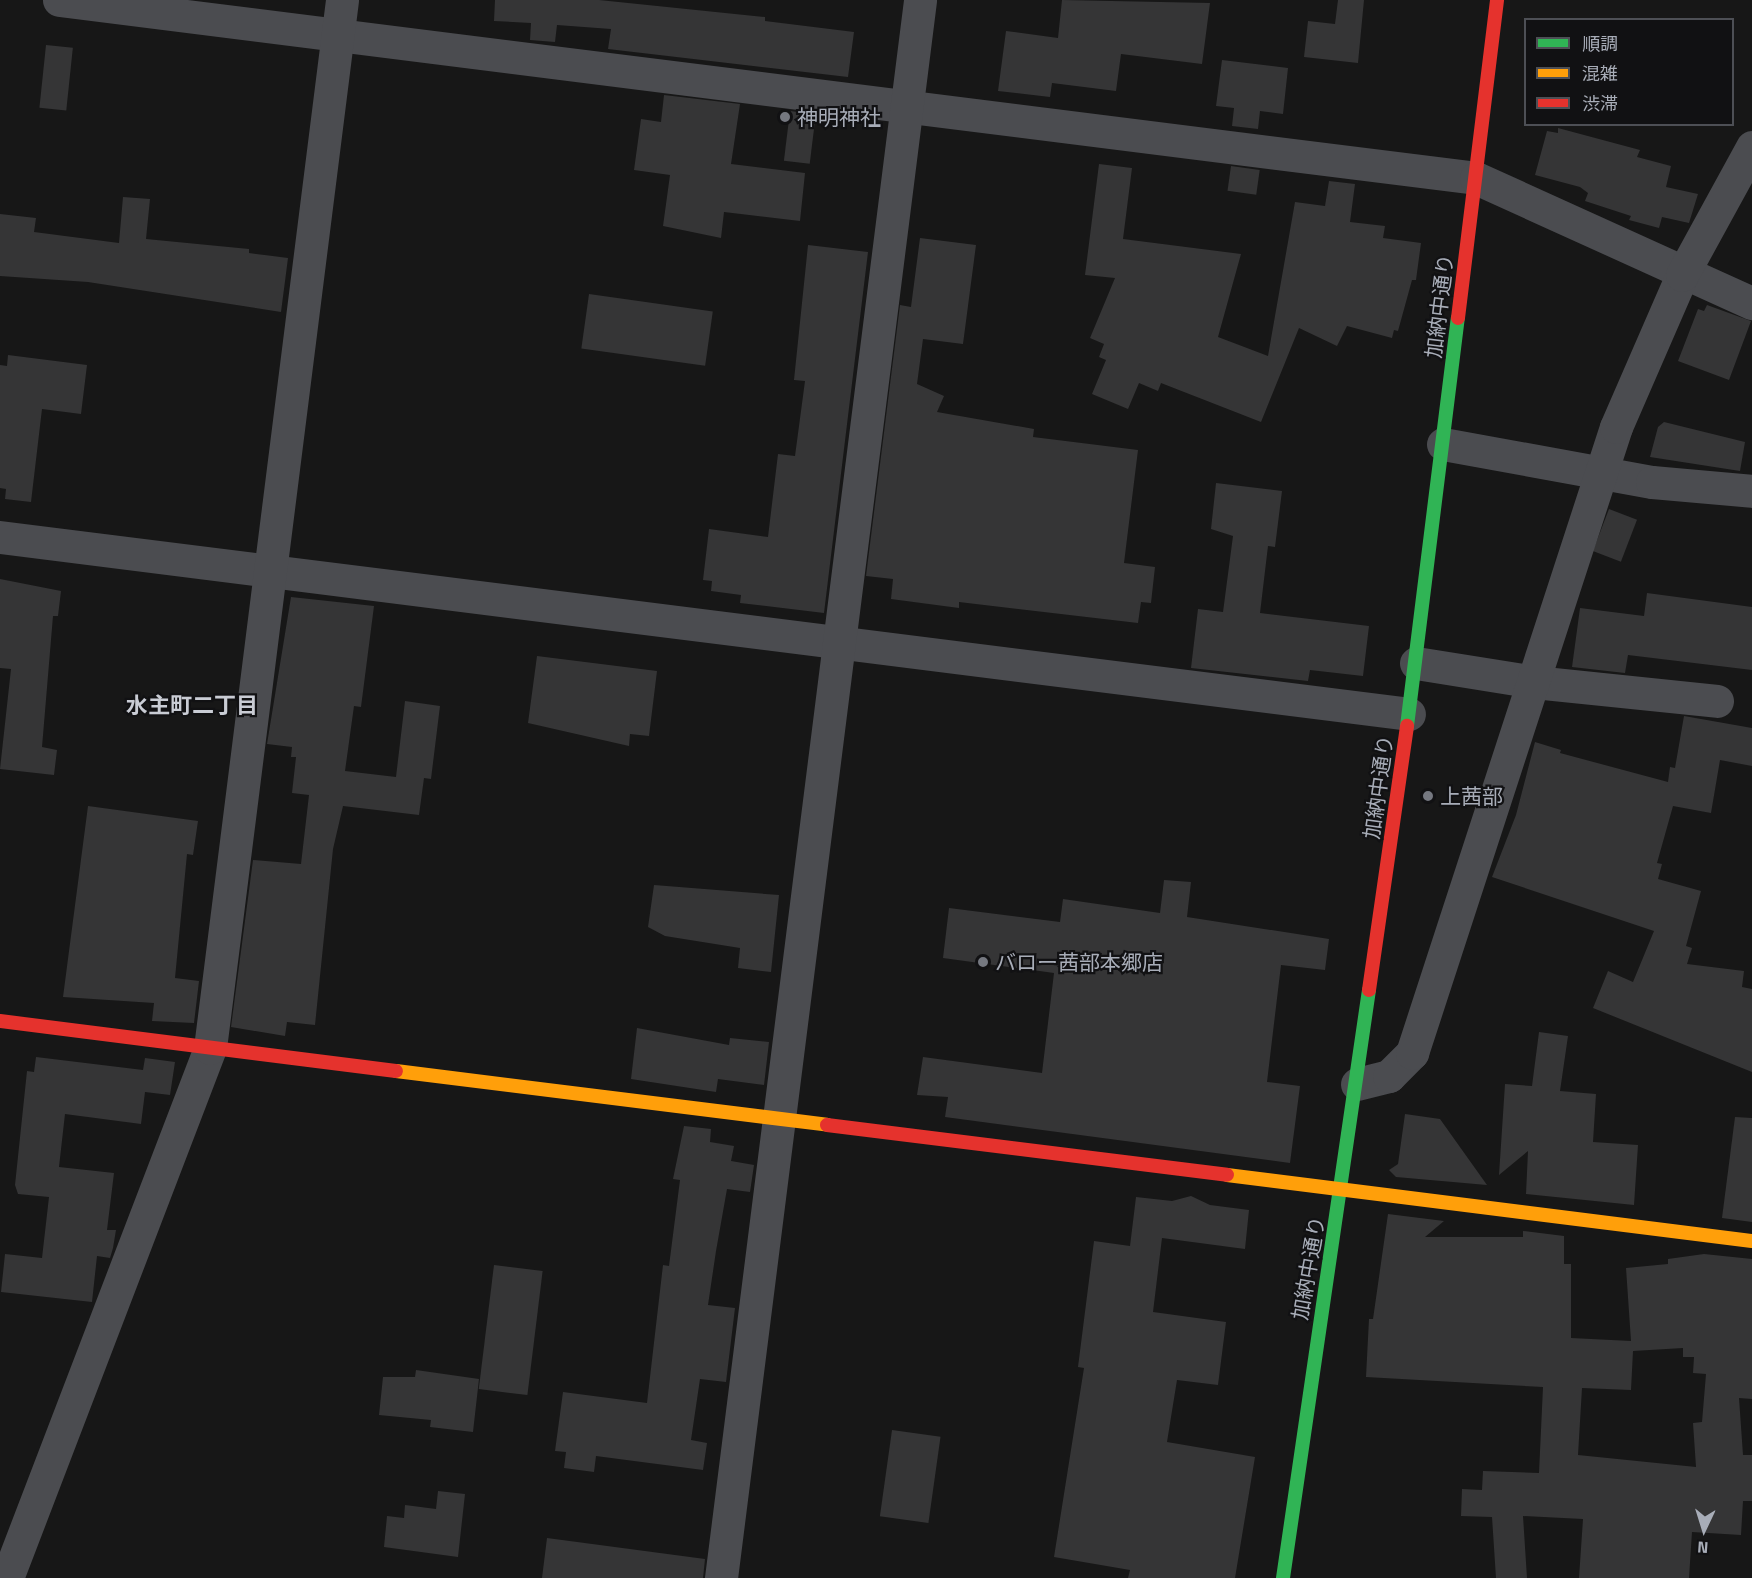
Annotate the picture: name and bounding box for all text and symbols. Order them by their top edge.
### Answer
legend [1524,18,1734,126]
text: 順調 [1582,30,1618,57]
text: 混雑 [1582,60,1618,87]
text: 渋滞 [1582,90,1618,117]
place label: 神明神社 [797,104,881,130]
marker: 神明神社 [778,110,792,124]
street label: 加納中通り [1420,252,1458,360]
district label: 水主町二丁目 [126,693,258,719]
street label: 加納中通り [1358,733,1398,841]
place label: 上茜部 [1440,783,1503,809]
marker: 上茜部 [1421,789,1435,803]
place label: バロー茜部本郷店 [995,949,1163,975]
marker: バロー茜部本郷店 [976,955,990,969]
street label: 加納中通り [1286,1214,1330,1322]
north arrow [1674,1500,1734,1560]
text: N [1696,1536,1709,1560]

